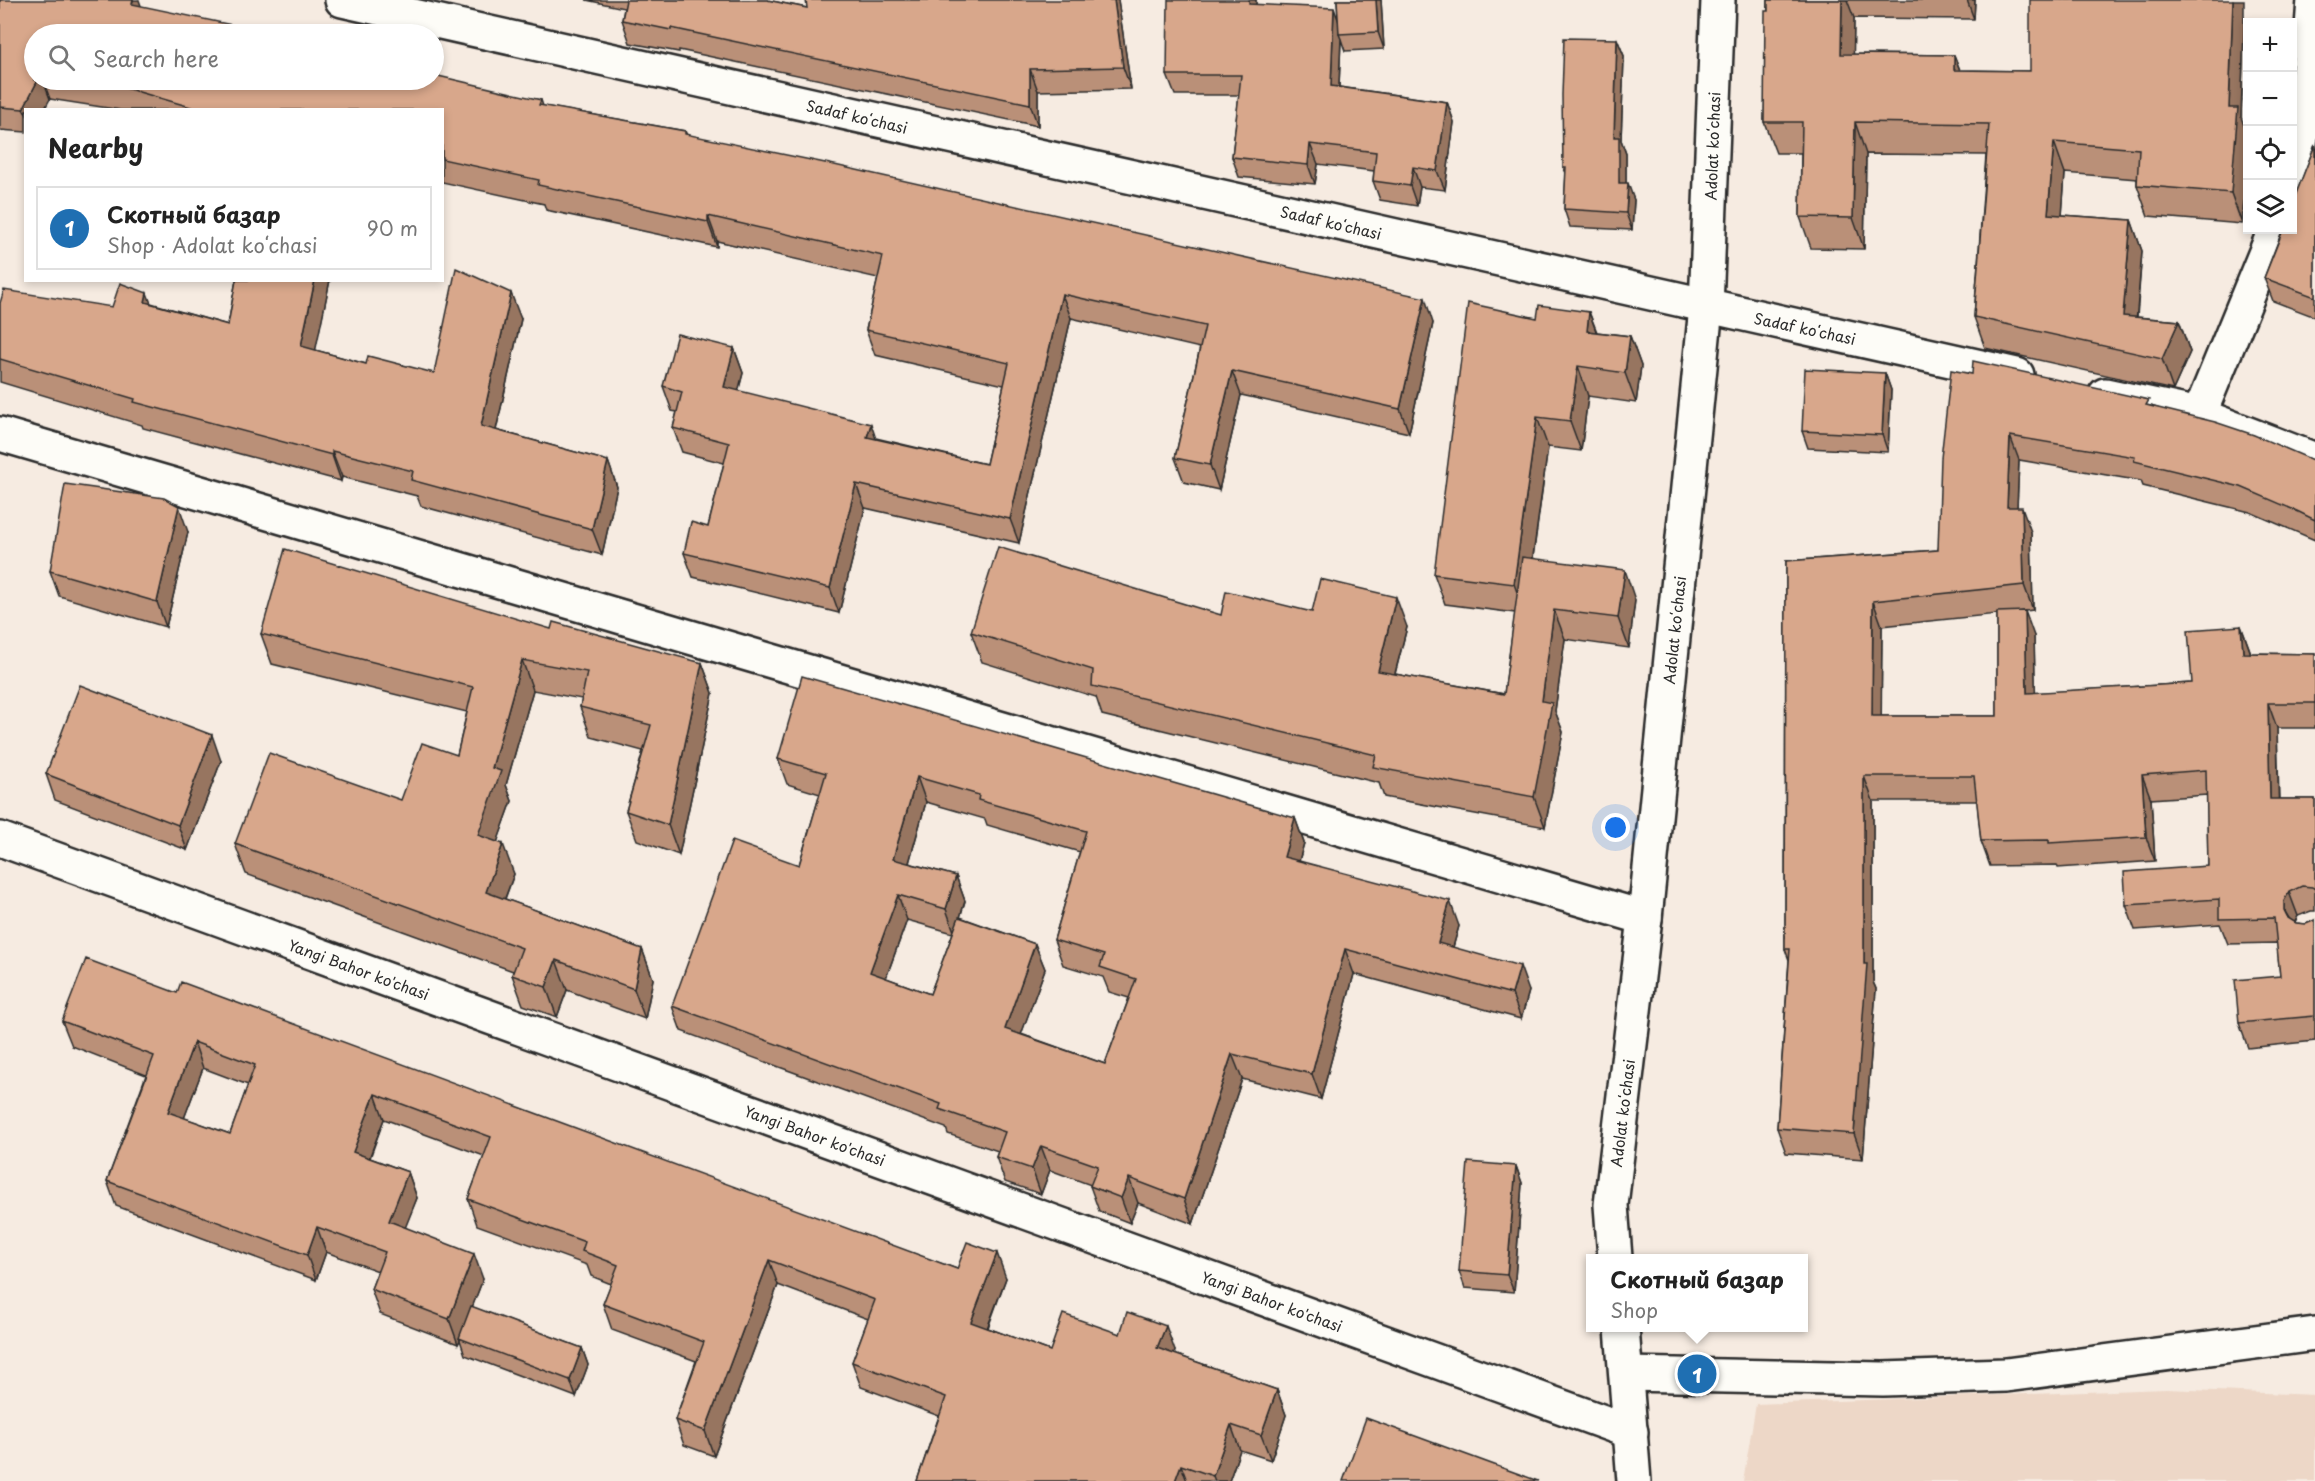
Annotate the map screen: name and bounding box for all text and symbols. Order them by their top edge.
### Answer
map controls [2243,18,2297,234]
button: + [2243,18,2297,72]
search box [24,24,444,90]
icon: search [45,41,78,74]
text: Search here [93,41,219,74]
button: − [2243,72,2297,126]
street label: Adolat koʻchasi [1699,91,1725,201]
street label: Sadaf koʻchasi [804,93,910,139]
button: locate [2243,126,2297,180]
text: Nearby [48,128,143,167]
button: layers [2243,180,2297,234]
text: Скотный базар [107,197,281,230]
street label: Sadaf koʻchasi [1278,199,1384,245]
text: 1 [65,213,74,243]
text: 90 m [367,213,418,243]
text: Shop · Adolat koʻchasi [107,230,318,260]
street label: Sadaf koʻchasi [1752,306,1858,350]
street label: Adolat koʻchasi [1657,575,1691,685]
your location [1601,813,1630,842]
street label: Yangi Bahor ko'chasi [285,933,433,1005]
street label: Adolat koʻchasi [1604,1058,1640,1168]
street label: Yangi Bahor ko'chasi [741,1099,889,1171]
popup [1586,1254,1808,1332]
text: Скотный базар [1610,1262,1784,1295]
street label: Yangi Bahor ko'chasi [1198,1265,1346,1337]
text: Shop [1610,1295,1658,1325]
pin: 1 [1678,1352,1716,1396]

